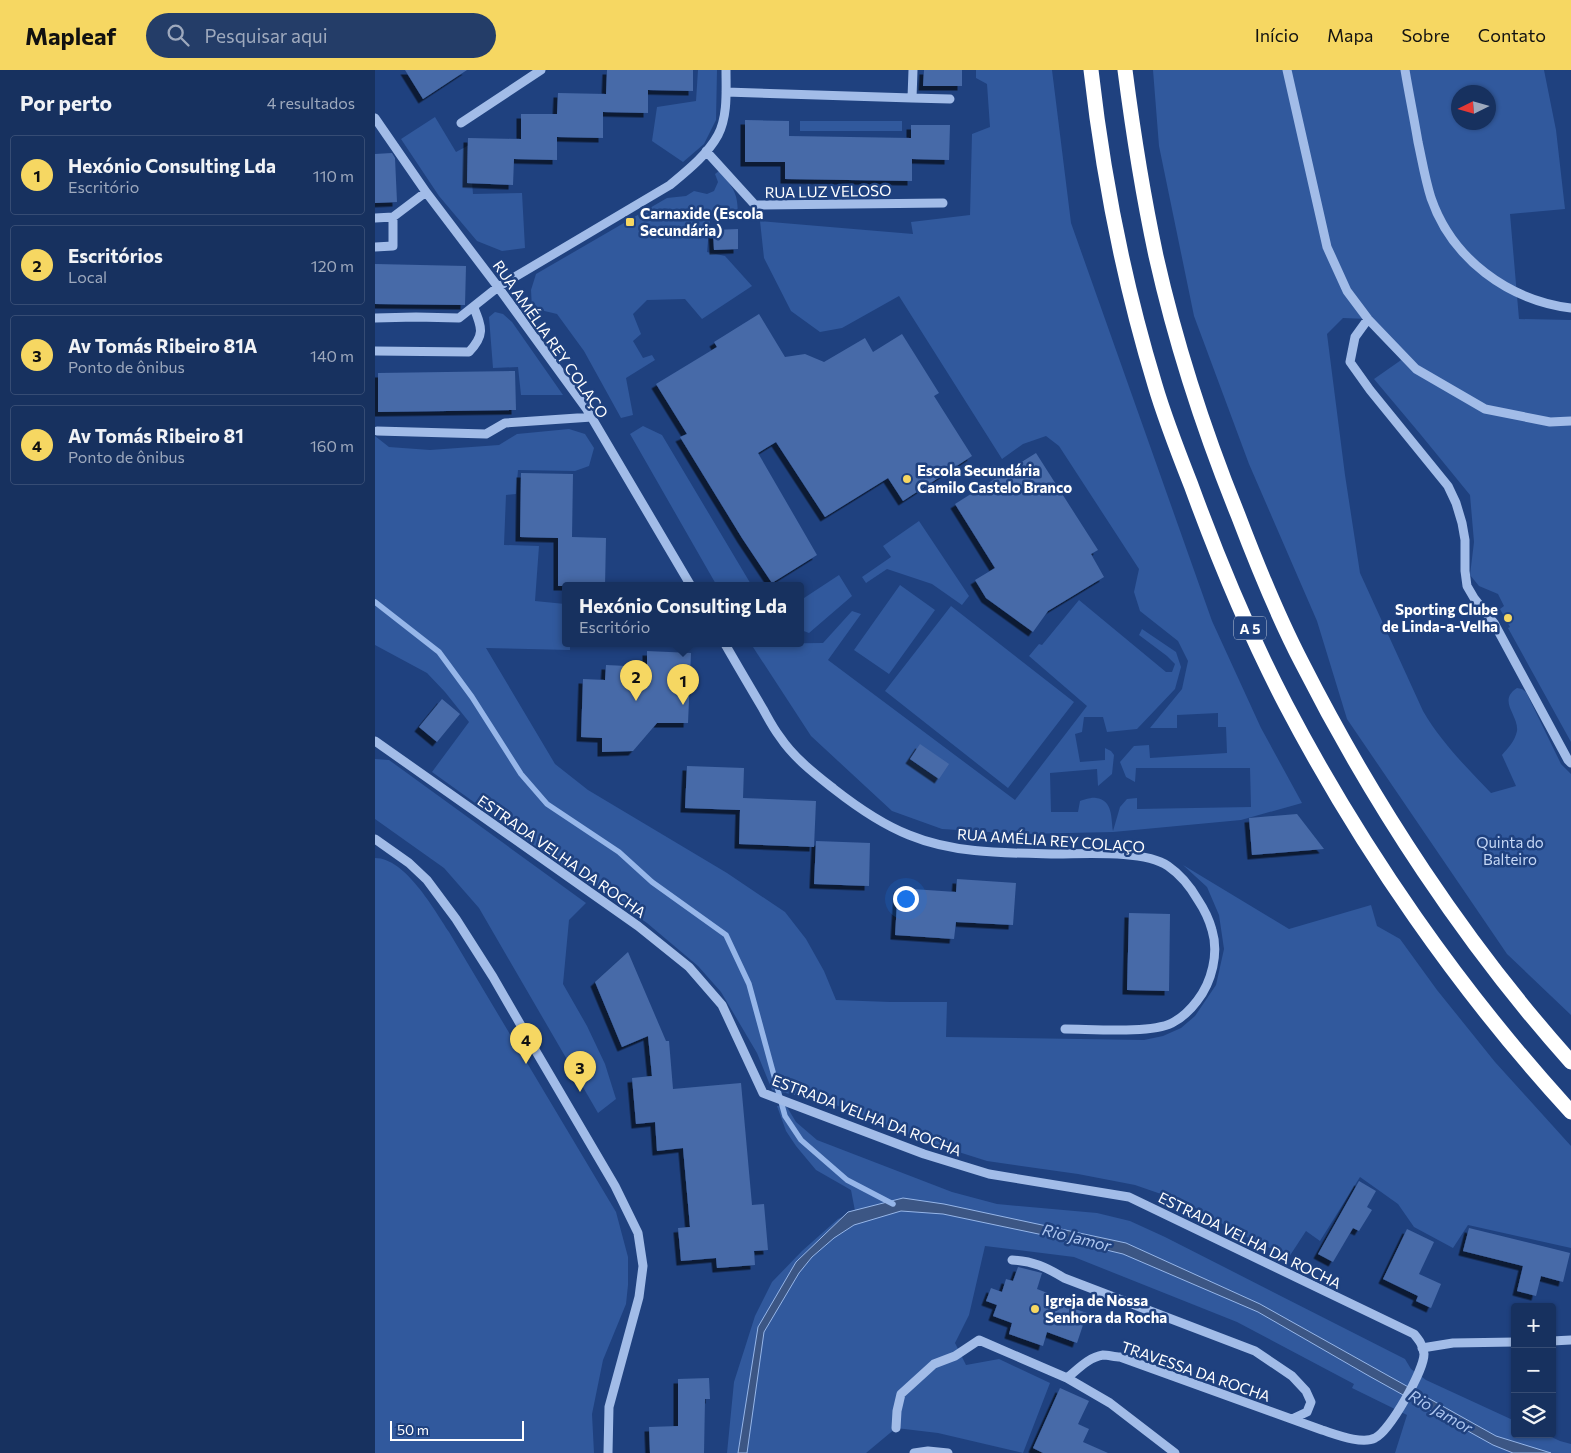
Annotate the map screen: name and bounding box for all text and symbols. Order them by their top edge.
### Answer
search box [146,13,496,58]
text: Mapleaf [25,21,116,50]
icon: search [164,21,192,49]
text: Pesquisar aqui [204,24,328,47]
text: Início [1255,24,1299,46]
text: Mapa [1327,24,1373,46]
text: Sobre [1401,24,1450,46]
text: Contato [1478,24,1546,46]
north arrow [1451,85,1496,130]
text: Por perto [20,90,112,115]
text: 4 resultados [267,93,355,112]
text: Hexónio Consulting Lda [68,154,276,177]
text: 1 [33,166,41,185]
text: 110 m [313,166,354,185]
text: Escritório [68,177,139,196]
street label: RUA LUZ VELOSO [765,181,891,201]
place label: Carnaxide (Escola Secundária) [640,204,763,239]
marker: Carnaxide (Escola Secundária) [624,216,636,228]
text: Escritórios [68,244,163,267]
text: 2 [32,256,42,275]
text: 120 m [311,256,354,275]
street label: RUA AMÉLIA REY COLAÇO [490,256,613,421]
text: Local [68,267,107,286]
text: Av Tomás Ribeiro 81A [68,334,257,357]
text: 3 [32,346,42,365]
text: 140 m [310,346,354,365]
text: Ponto de ônibus [68,357,185,376]
text: Av Tomás Ribeiro 81 [68,424,244,447]
text: 4 [32,436,42,455]
text: 160 m [310,436,354,455]
text: Ponto de ônibus [68,447,185,466]
place label: Escola Secundária Camilo Castelo Branco [917,461,1072,496]
marker: Escola Secundária Camilo Castelo Branco [901,473,913,485]
popup [562,582,804,647]
text: Hexónio Consulting Lda [579,594,787,617]
place label: Sporting Clube de Linda-a-Velha [1382,600,1498,635]
marker: Sporting Clube de Linda-a-Velha [1502,612,1514,624]
road number: A 5 [1234,616,1266,640]
text: Escritório [579,617,650,636]
pin: 2 [620,660,652,701]
pin: 1 [667,664,699,705]
street label: ESTRADA VELHA DA ROCHA [474,791,650,921]
street label: RUA AMÉLIA REY COLAÇO [956,823,1146,856]
park label: Quinta do Balteiro [1476,833,1544,868]
your location [893,886,919,912]
pin: 4 [510,1023,542,1064]
pin: 3 [564,1051,596,1092]
street label: ESTRADA VELHA DA ROCHA [770,1071,964,1159]
street label: ESTRADA VELHA DA ROCHA [1156,1188,1344,1292]
water label: Rio Jamor [1041,1219,1114,1255]
place label: Igreja de Nossa Senhora da Rocha [1045,1291,1167,1326]
marker: Igreja de Nossa Senhora da Rocha [1029,1303,1041,1315]
map controls [1511,1303,1556,1438]
button: + [1511,1303,1556,1348]
street label: TRAVESSA DA ROCHA [1119,1337,1273,1405]
button: − [1511,1348,1556,1393]
water label: Rio Jamor [1406,1385,1477,1437]
button: layers [1511,1393,1556,1438]
scale bar [390,1418,524,1441]
text: 50 m [397,1421,429,1438]

